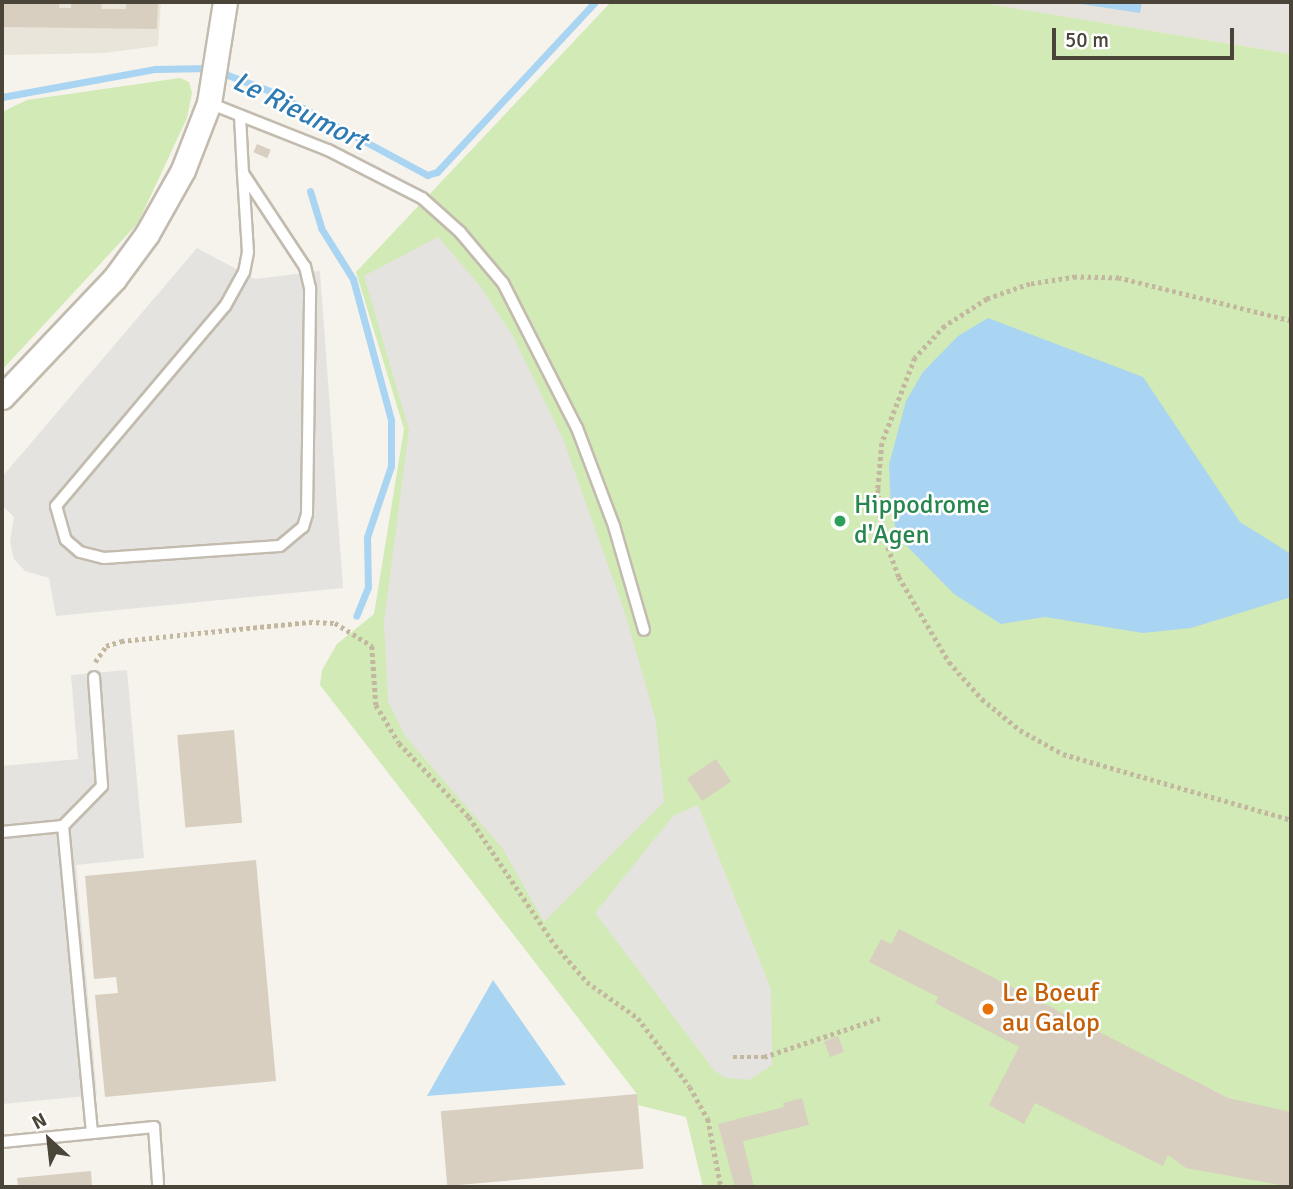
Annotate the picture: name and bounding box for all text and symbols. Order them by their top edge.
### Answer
scale bar [1055,14,1237,58]
text: 50 m [1065,27,1109,53]
water label: Le Rieumort [227,64,373,158]
place label: Hippodrome d'Agen [854,490,990,552]
marker: Hippodrome d'Agen [832,513,848,529]
place label: Le Boeuf au Galop [1002,978,1100,1040]
marker: Le Boeuf au Galop [980,1001,996,1017]
north arrow [14,1105,84,1175]
text: N [28,1108,51,1135]

